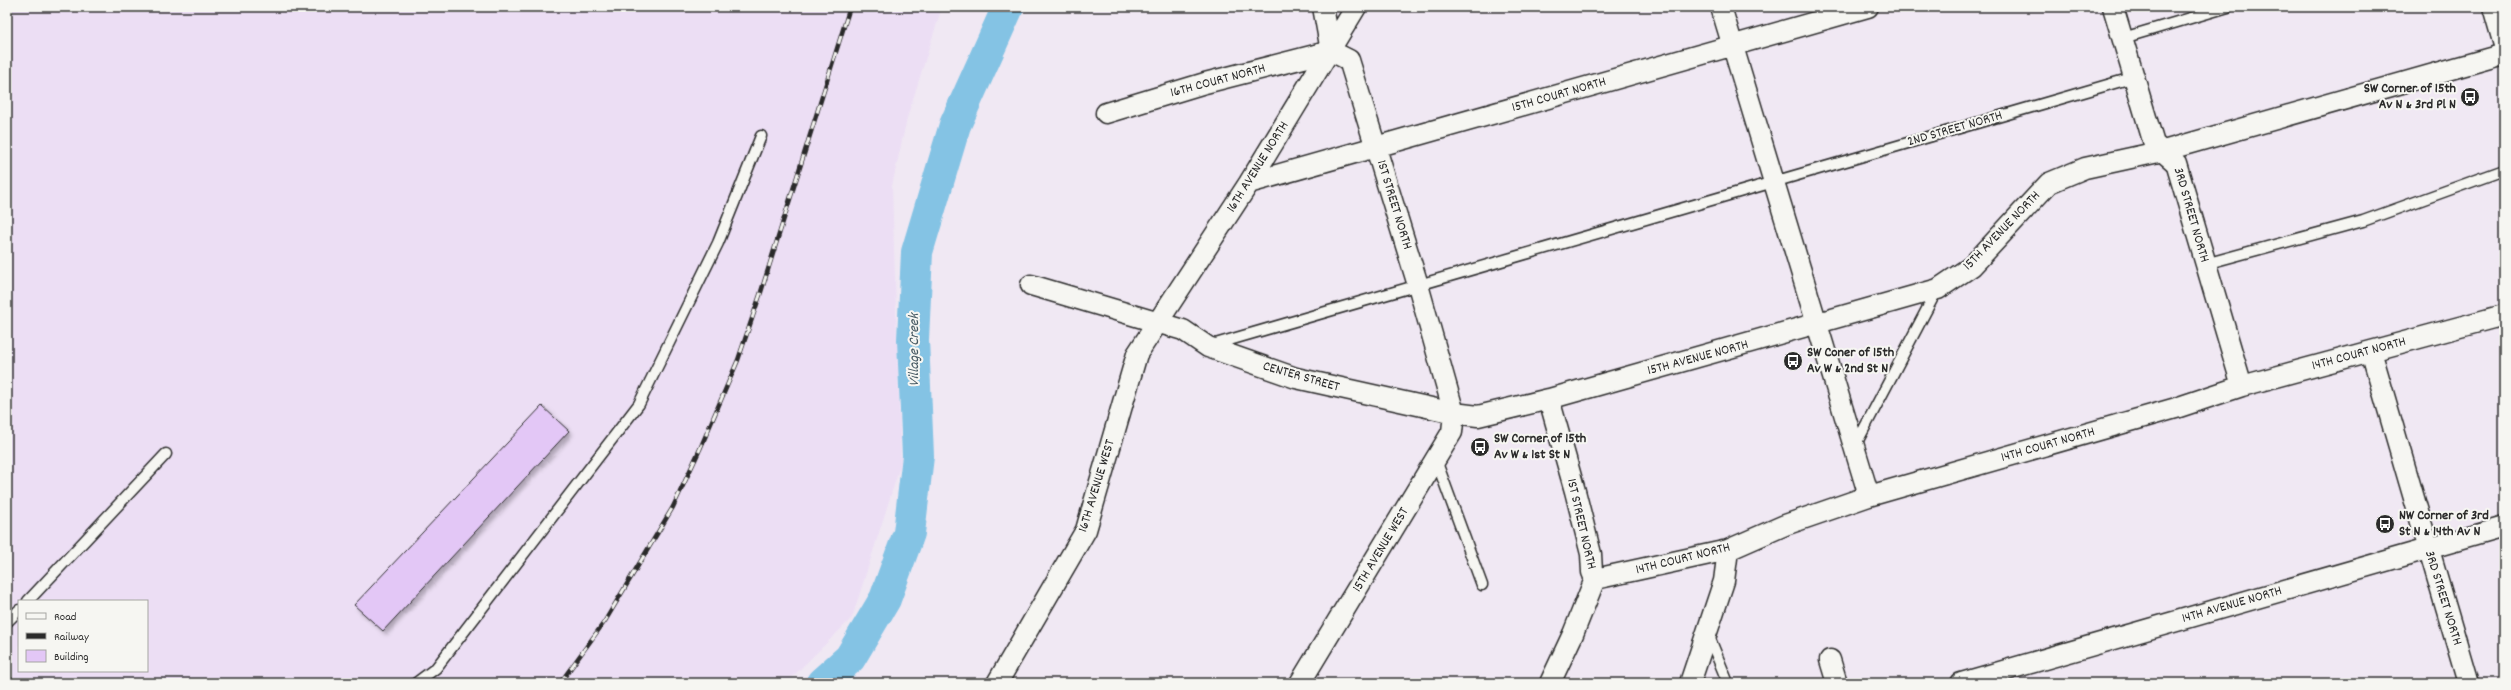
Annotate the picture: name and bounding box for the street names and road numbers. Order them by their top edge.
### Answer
street label: 16TH COURT NORTH [1168,59,1268,103]
street label: 15TH COURT NORTH [1509,72,1609,118]
street label: 2ND STREET NORTH [1905,106,2005,152]
street label: 16TH AVENUE NORTH [1222,117,1294,217]
street label: 1ST STREET NORTH [1371,158,1417,252]
street label: 3RD STREET NORTH [2168,165,2214,265]
street label: 15TH AVENUE NORTH [1959,187,2045,275]
street label: 14TH COURT NORTH [2310,332,2408,376]
street label: 15TH AVENUE NORTH [1645,335,1751,381]
street label: CENTER STREET [1260,356,1342,398]
street label: 14TH COURT NORTH [1999,422,2097,468]
street label: 16TH AVENUE WEST [1073,437,1121,535]
street label: 1ST STREET NORTH [1561,477,1601,571]
street label: 15TH AVENUE WEST [1348,504,1414,596]
street label: 14TH COURT NORTH [1634,538,1732,580]
street label: 3RD STREET NORTH [2419,548,2467,648]
street label: 14TH AVENUE NORTH [2180,581,2284,629]

